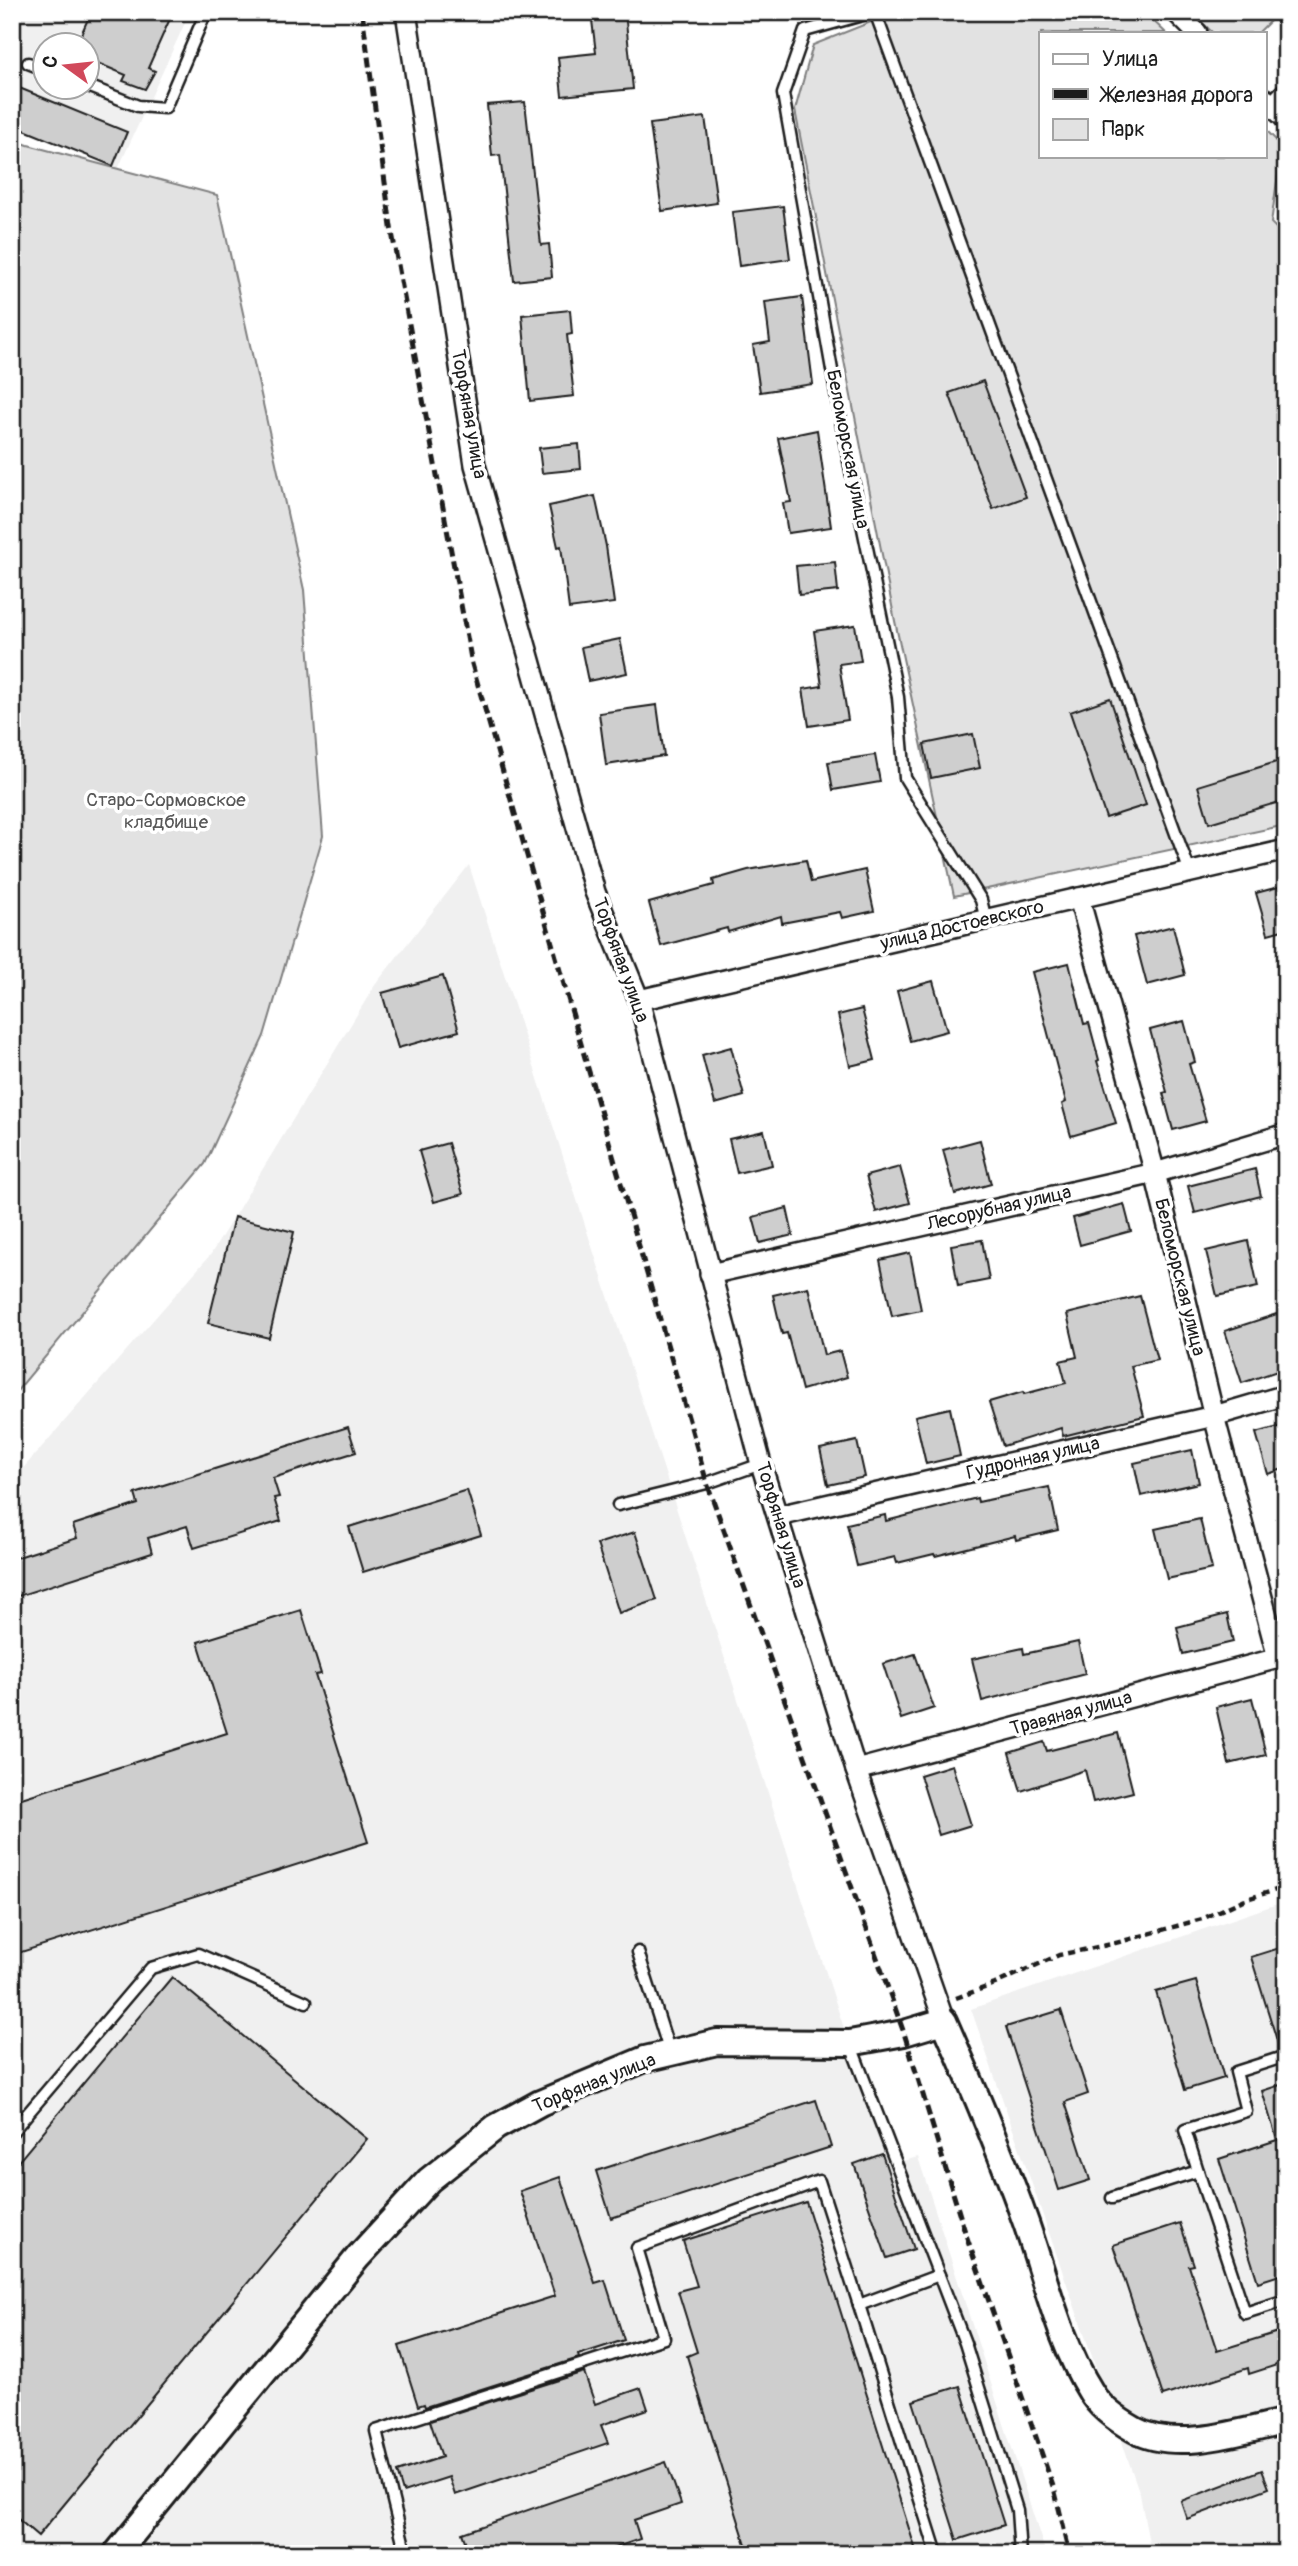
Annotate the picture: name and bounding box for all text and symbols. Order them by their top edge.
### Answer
north arrow [32,32,102,102]
legend [1039,32,1266,158]
text: Улица [1102,46,1158,73]
text: С [37,53,64,71]
text: Железная дорога [1099,82,1253,109]
text: Парк [1102,116,1145,143]
street label: Торфяная улица [446,348,492,481]
street label: Беломорская улица [821,368,875,531]
park label: Старо-Сормовское кладбище [86,788,246,834]
street label: Торфяная улица [587,894,655,1026]
street label: улица Достоевского [877,895,1046,956]
street label: Лесорубная улица [924,1180,1074,1236]
street label: Беломорская улица [1149,1196,1211,1358]
street label: Гудронная улица [964,1431,1102,1485]
street label: Торфяная улица [750,1459,812,1591]
street label: Травяная улица [1007,1685,1135,1741]
street label: Торфяная улица [529,2047,659,2119]

